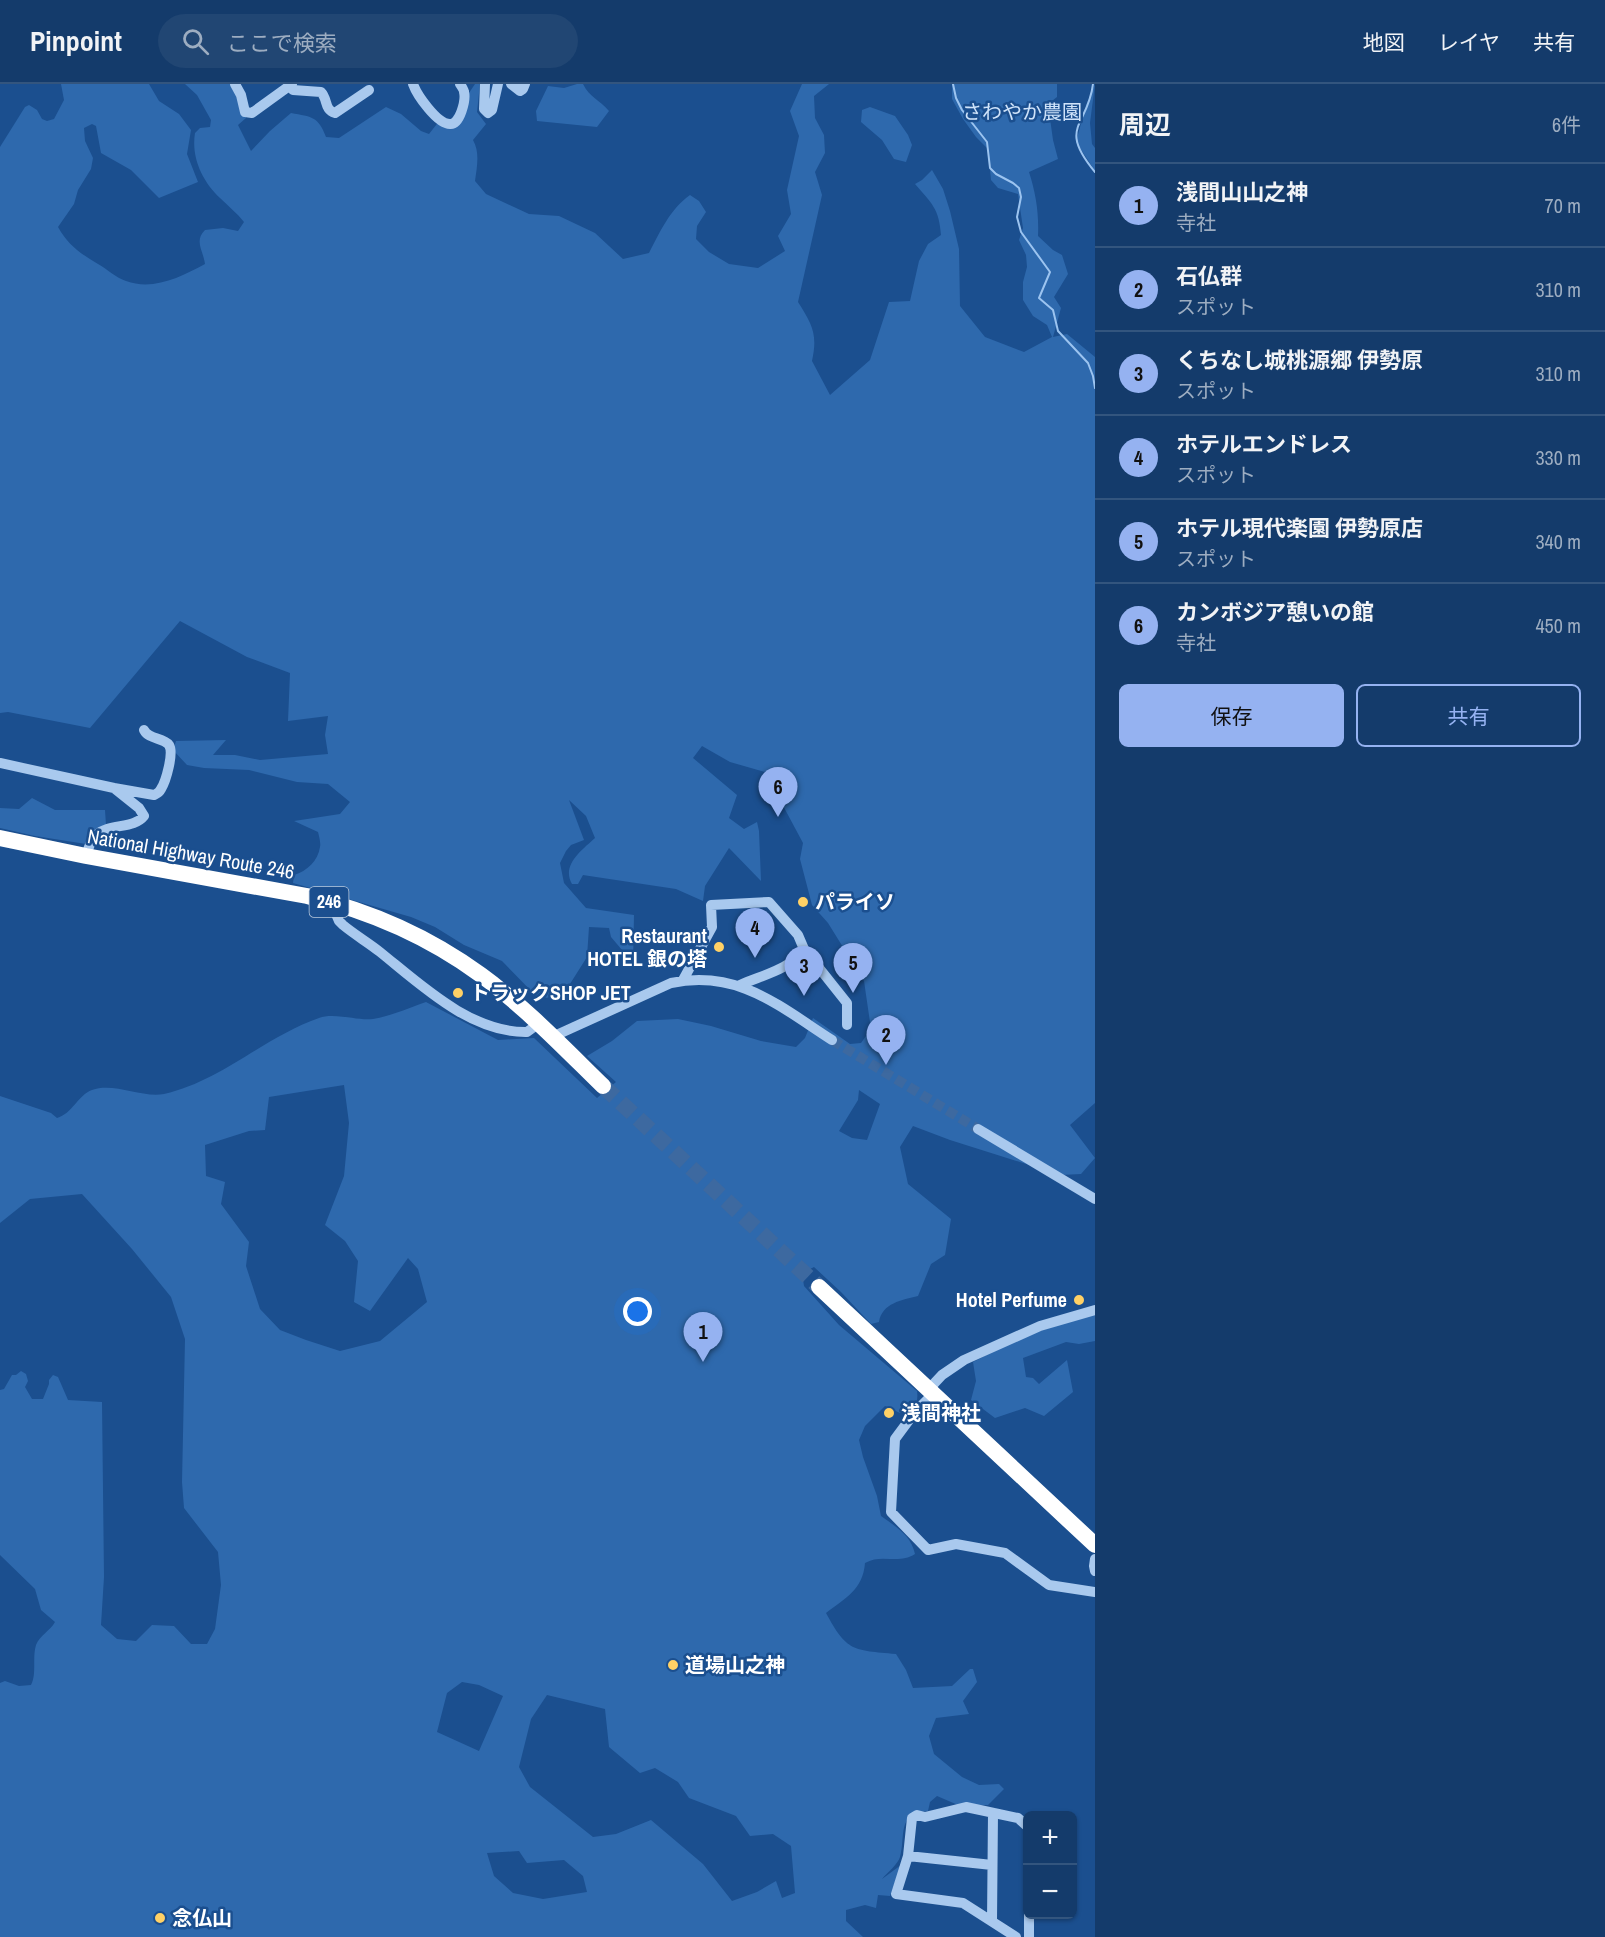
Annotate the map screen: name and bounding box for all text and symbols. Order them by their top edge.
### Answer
search box [158,14,578,68]
text: Pinpoint [30,22,122,60]
icon: search [179,25,212,58]
text: ここで検索 [227,28,337,58]
text: 地図 [1363,28,1405,57]
text: レイヤ [1438,28,1500,57]
text: 共有 [1533,28,1575,57]
park label: さわやか農園 [962,98,1082,125]
text: 周辺 [1119,107,1171,142]
text: 6件 [1552,111,1581,138]
text: 浅間山山之神 [1176,177,1308,207]
text: 1 [1134,192,1143,219]
text: 70 m [1545,192,1581,219]
text: 寺社 [1176,209,1216,236]
text: 石仏群 [1176,261,1242,291]
text: 2 [1134,276,1143,303]
text: 310 m [1535,276,1581,303]
text: スポット [1176,293,1256,320]
text: くちなし城桃源郷 伊勢原 [1176,345,1423,375]
text: 3 [1134,360,1143,387]
text: 310 m [1535,360,1581,387]
text: スポット [1176,377,1256,404]
text: ホテルエンドレス [1176,429,1352,459]
text: 4 [1134,444,1143,471]
text: 330 m [1535,444,1581,471]
text: スポット [1176,461,1256,488]
text: ホテル現代楽園 伊勢原店 [1176,513,1423,543]
text: 5 [1134,528,1143,555]
text: 340 m [1535,528,1581,555]
text: スポット [1176,545,1256,572]
text: カンボジア憩いの館 [1176,597,1374,627]
text: 6 [1134,612,1143,639]
text: 450 m [1535,612,1581,639]
text: 寺社 [1176,629,1216,656]
button: 保存 [1119,684,1344,747]
button: 共有 [1356,684,1581,747]
pin: 6 [758,768,798,817]
street label: National Highway Route 246 [85,822,297,885]
road number: 246 [310,887,348,917]
place label: パライソ [815,888,895,915]
marker: パライソ [796,895,810,909]
pin: 4 [736,908,774,958]
place label: Restaurant HOTEL 銀の塔 [587,922,708,972]
marker: Restaurant HOTEL 銀の塔 [712,940,726,954]
pin: 5 [834,944,872,993]
pin: 3 [784,946,824,996]
place label: トラックSHOP JET [470,979,631,1006]
marker: トラックSHOP JET [451,986,465,1000]
pin: 2 [866,1016,906,1065]
place label: Hotel Perfume [956,1286,1067,1313]
marker: Hotel Perfume [1072,1293,1086,1307]
your location [623,1297,652,1326]
pin: 1 [684,1312,722,1362]
place label: 浅間神社 [901,1399,981,1426]
marker: 浅間神社 [882,1406,896,1420]
place label: 道場山之神 [685,1651,785,1678]
marker: 道場山之神 [666,1658,680,1672]
map controls [1023,1811,1077,1919]
button: + [1023,1811,1077,1865]
button: − [1023,1865,1077,1919]
place label: 念仏山 [172,1904,232,1931]
marker: 念仏山 [153,1911,167,1925]

